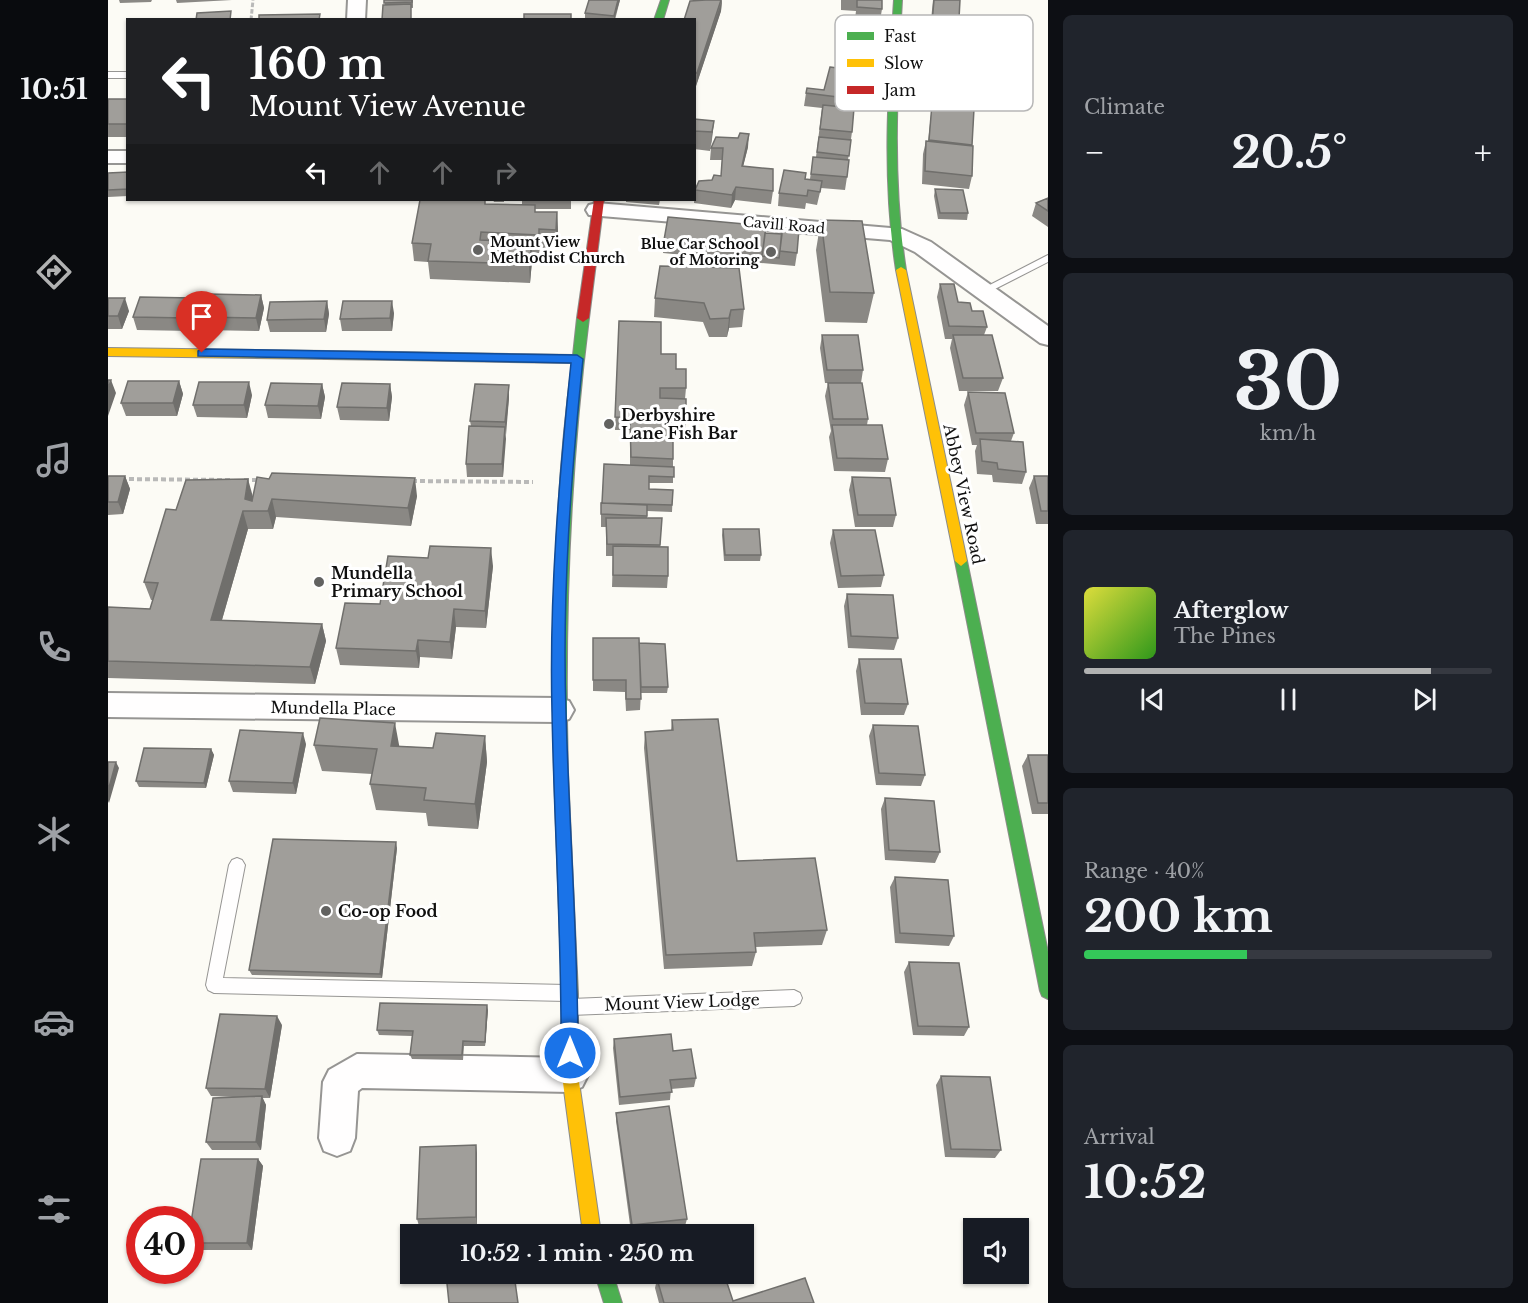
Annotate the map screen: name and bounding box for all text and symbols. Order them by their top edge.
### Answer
legend [835,15,1033,111]
text: Fast [884,26,916,46]
text: 160 m [249,38,385,90]
icon: left [150,42,228,120]
text: Slow [884,53,924,73]
text: 10:51 [20,73,88,106]
text: Jam [882,80,916,100]
text: Mount View Avenue [249,90,526,123]
text: Climate [1084,95,1165,119]
text: 20.5° [1231,124,1347,180]
text: − [1084,132,1105,173]
text: + [1474,132,1492,173]
icon: left [300,156,333,189]
icon: ahead [363,156,396,189]
icon: ahead [426,156,459,189]
icon: right [489,156,522,189]
street label: Cavill Road [742,212,826,238]
place label: Mount View Methodist Church [490,233,625,267]
place label: Blue Car School of Motoring [640,235,759,269]
marker: Mount View Methodist Church [471,243,485,257]
marker: Blue Car School of Motoring [764,245,778,259]
icon: directions [33,251,75,293]
pin [176,291,227,353]
icon: arrive [185,300,218,333]
text: 30 [1234,333,1342,430]
place label: Derbyshire Lane Fish Bar [621,405,737,443]
marker: Derbyshire Lane Fish Bar [602,417,616,431]
street label: Abbey View Road [939,421,989,566]
text: km/h [1260,421,1316,445]
icon: music [33,439,75,481]
place label: Mundella Primary School [331,563,463,601]
marker: Mundella Primary School [312,575,326,589]
text: Afterglow [1174,597,1289,624]
text: The Pines [1174,624,1276,648]
icon: phone [33,626,75,668]
icon: previous [1136,683,1169,716]
icon: pause [1272,683,1305,716]
icon: next [1408,683,1441,716]
street label: Mundella Place [270,697,396,719]
icon: climate [33,813,75,855]
text: Range · 40% [1084,859,1205,883]
text: 200 km [1084,888,1273,944]
place label: Co-op Food [338,901,438,921]
marker: Co-op Food [319,904,333,918]
street label: Mount View Lodge [604,989,760,1015]
icon: car [33,1001,75,1043]
position arrow [538,1021,602,1085]
text: Arrival [1084,1125,1155,1149]
text: 10:52 [1084,1154,1206,1210]
icon: filters [33,1188,75,1230]
speed limit sign: 40 [126,1206,204,1284]
map controls [963,1218,1029,1284]
button: sound [963,1218,1029,1284]
text: 10:52 · 1 min · 250 m [460,1240,694,1267]

